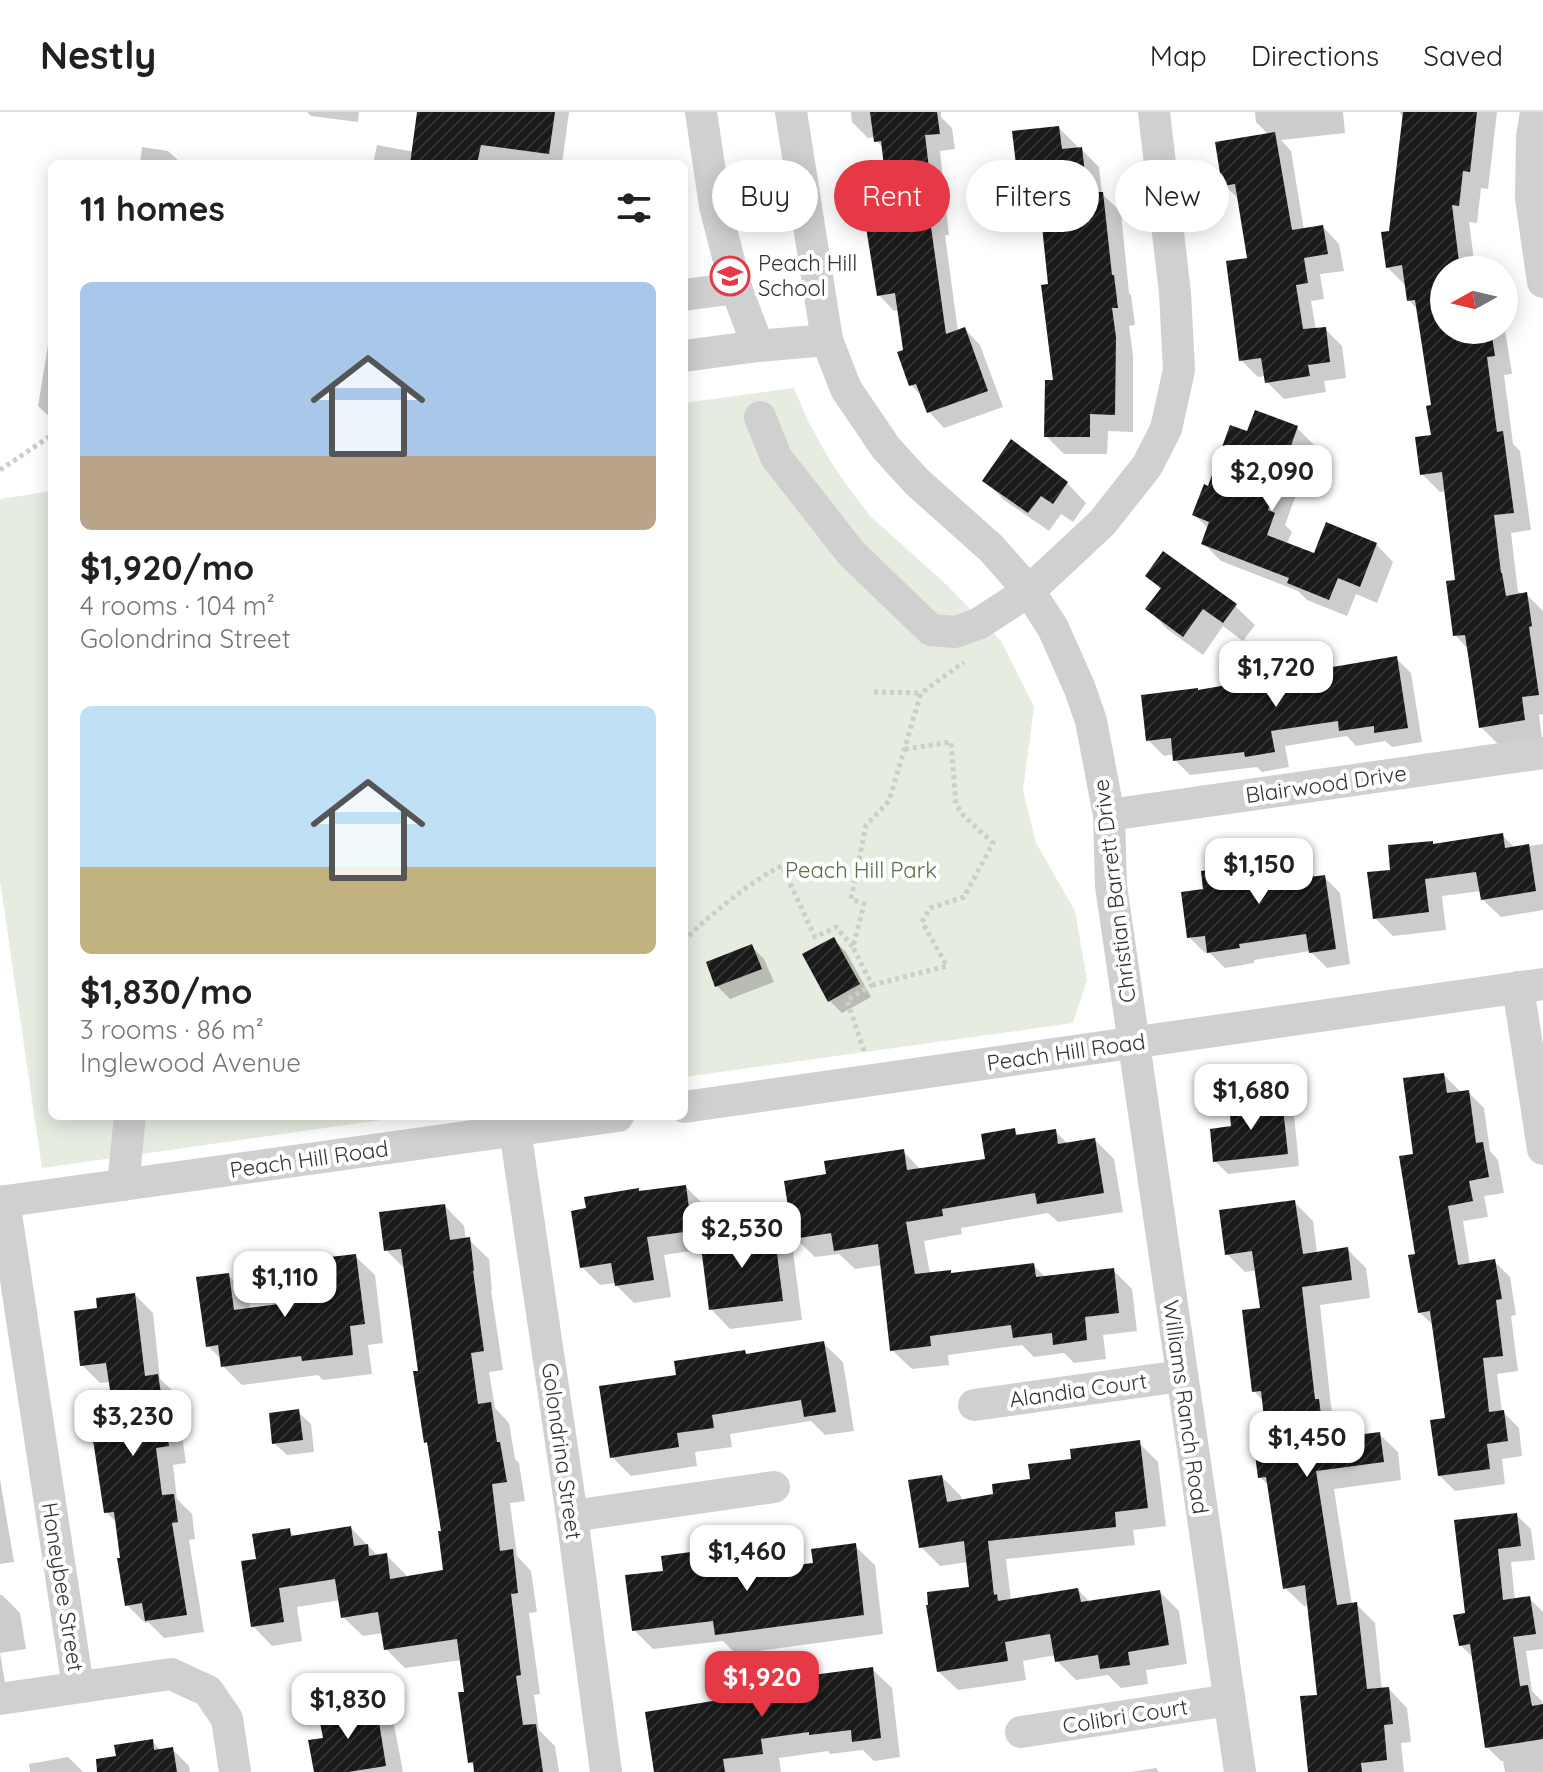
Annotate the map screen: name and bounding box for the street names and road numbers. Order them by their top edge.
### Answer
street label: Blairwood Drive [1244,759,1408,809]
street label: Christian Barrett Drive [1086,778,1142,1004]
street label: Peach Hill Road [985,1027,1147,1077]
street label: Peach Hill Road [228,1134,390,1184]
street label: Williams Ranch Road [1157,1298,1215,1516]
street label: Golondrina Street [536,1361,588,1541]
street label: Alandia Court [1007,1366,1149,1414]
street label: Honeybee Street [36,1500,90,1674]
street label: Colibri Court [1061,1692,1189,1740]

